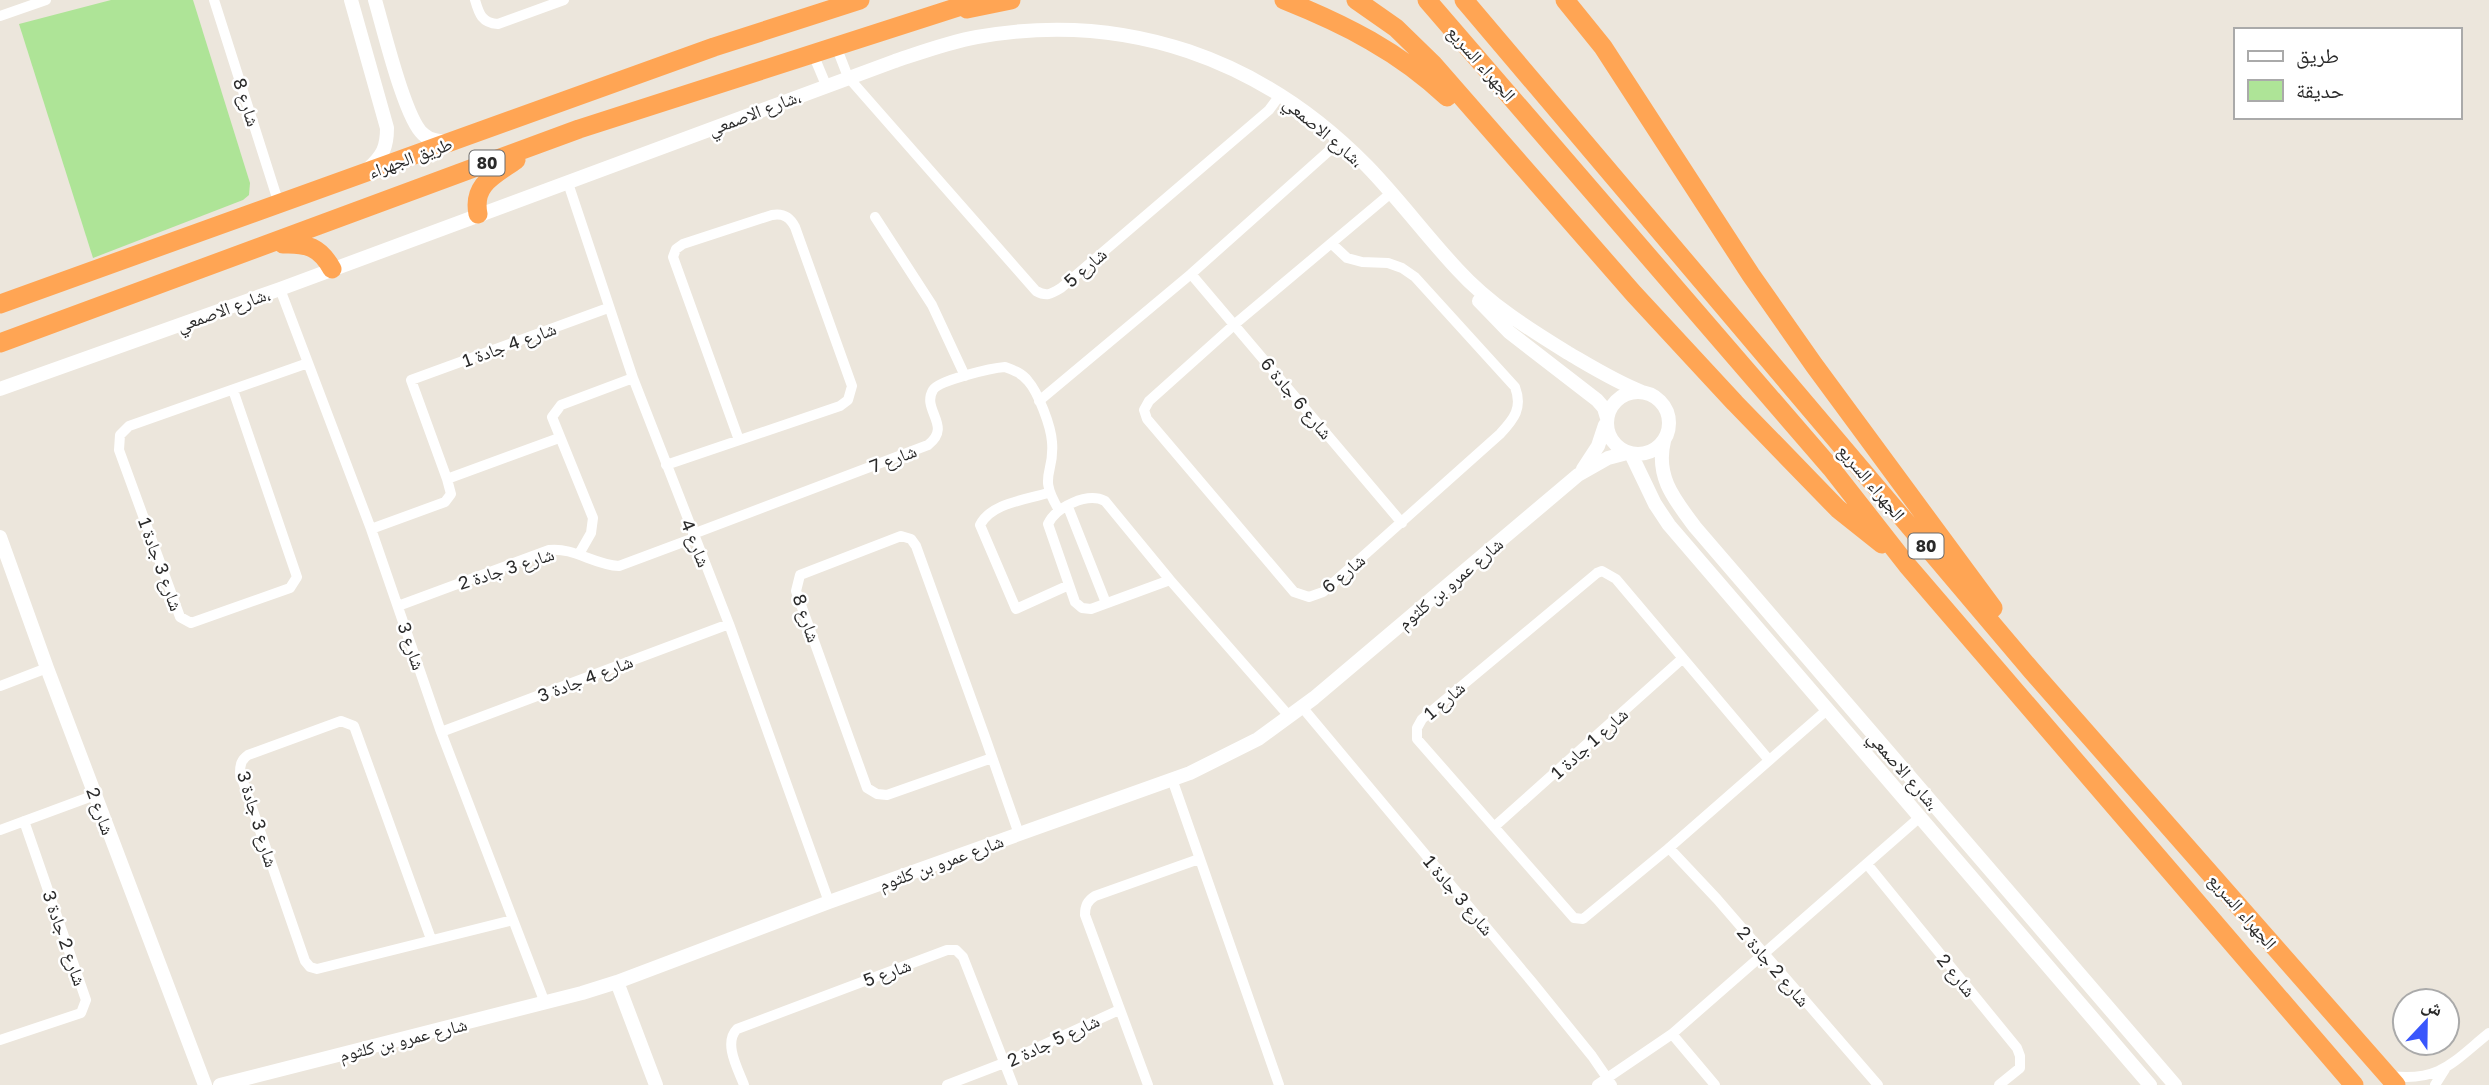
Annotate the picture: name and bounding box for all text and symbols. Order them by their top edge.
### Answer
street label: الجهراء السريع [1442,21,1521,107]
legend [2234,28,2461,119]
text: طريق [2296,42,2339,69]
street label: شارع 8 [228,75,265,129]
text: حديقة [2296,77,2344,103]
street label: شارع الاصمعي، [705,84,805,144]
street label: شارع الاصمعي، [1277,91,1369,174]
street label: طريق الجهراء [365,132,455,183]
road number: 80 [470,150,504,176]
street label: شارع 5 [1059,243,1111,292]
street label: شارع الاصمعي، [173,282,274,340]
street label: شارع 4 جادة 1 [459,317,559,372]
street label: شارع 6 جادة 6 [1256,353,1338,444]
street label: شارع 7 [867,439,920,478]
street label: الجهراء السريع [1832,439,1910,526]
street label: شارع 3 جادة 1 [133,514,188,614]
street label: شارع 4 [676,516,716,571]
street label: شارع عمرو بن كلثوم [1393,532,1509,635]
road number: 80 [1909,534,1944,558]
street label: شارع 3 جادة 2 [455,542,557,595]
street label: شارع 6 [1317,549,1370,598]
street label: شارع 8 [788,591,825,645]
street label: شارع 3 [393,619,430,673]
street label: شارع 4 جادة 3 [534,650,636,707]
street label: شارع 1 [1419,676,1470,725]
street label: شارع 1 جادة 1 [1546,703,1633,784]
street label: شارع الاصمعي، [1860,726,1944,817]
street label: شارع 3 جادة 3 [232,768,283,870]
street label: شارع 2 [81,784,120,838]
street label: شارع عمرو بن كلثوم [876,829,1007,897]
street label: شارع 3 جادة 1 [1418,850,1499,940]
street label: الجهراء السريع [2203,869,2282,955]
street label: شارع 2 جادة 3 [37,887,92,989]
street label: شارع 2 جادة 2 [1732,921,1815,1011]
street label: شارع 2 [1932,949,1981,1002]
street label: شارع 5 [860,953,914,992]
north arrow [2391,987,2461,1057]
text: ش [2419,991,2446,1021]
street label: شارع 5 جادة 2 [1003,1009,1103,1072]
street label: شارع عمرو بن كلثوم [337,1012,470,1067]

